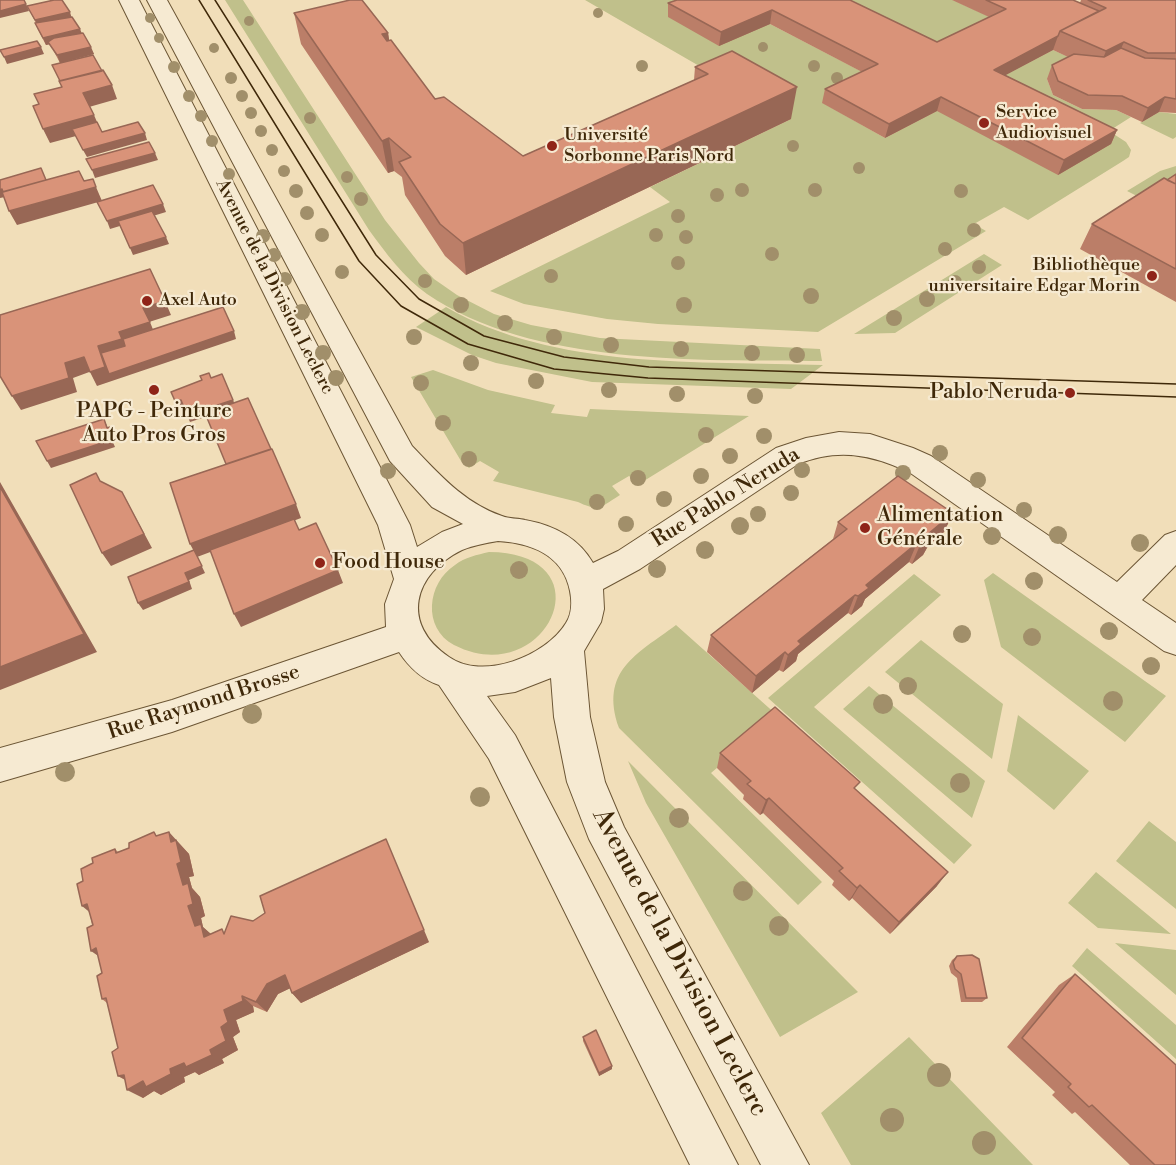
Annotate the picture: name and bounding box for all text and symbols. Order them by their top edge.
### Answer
place label: Service Audiovisuel [996,102,1092,144]
marker: Service Audiovisuel [977,116,991,130]
place label: Université Sorbonne Paris Nord [564,125,734,168]
marker: Université Sorbonne Paris Nord [545,139,559,153]
street label: Avenue de la Division Leclerc [210,176,338,398]
place label: Bibliothèque universitaire Edgar Morin [928,255,1140,298]
marker: Bibliothèque universitaire Edgar Morin [1145,269,1159,283]
place label: Axel Auto [159,290,237,312]
marker: Axel Auto [140,294,154,308]
place label: Pablo Neruda [930,380,1058,406]
marker: PAPG - Peinture Auto Pros Gros [147,383,161,397]
marker: Pablo Neruda [1063,386,1077,400]
place label: PAPG - Peinture Auto Pros Gros [76,399,232,449]
street label: Rue Pablo Neruda [647,442,805,554]
place label: Alimentation Générale [877,503,1003,553]
marker: Alimentation Générale [858,521,872,535]
place label: Food House [332,550,445,576]
marker: Food House [313,556,327,570]
street label: Rue Raymond Brosse [105,660,303,746]
street label: Avenue de la Division Leclerc [584,804,774,1122]

